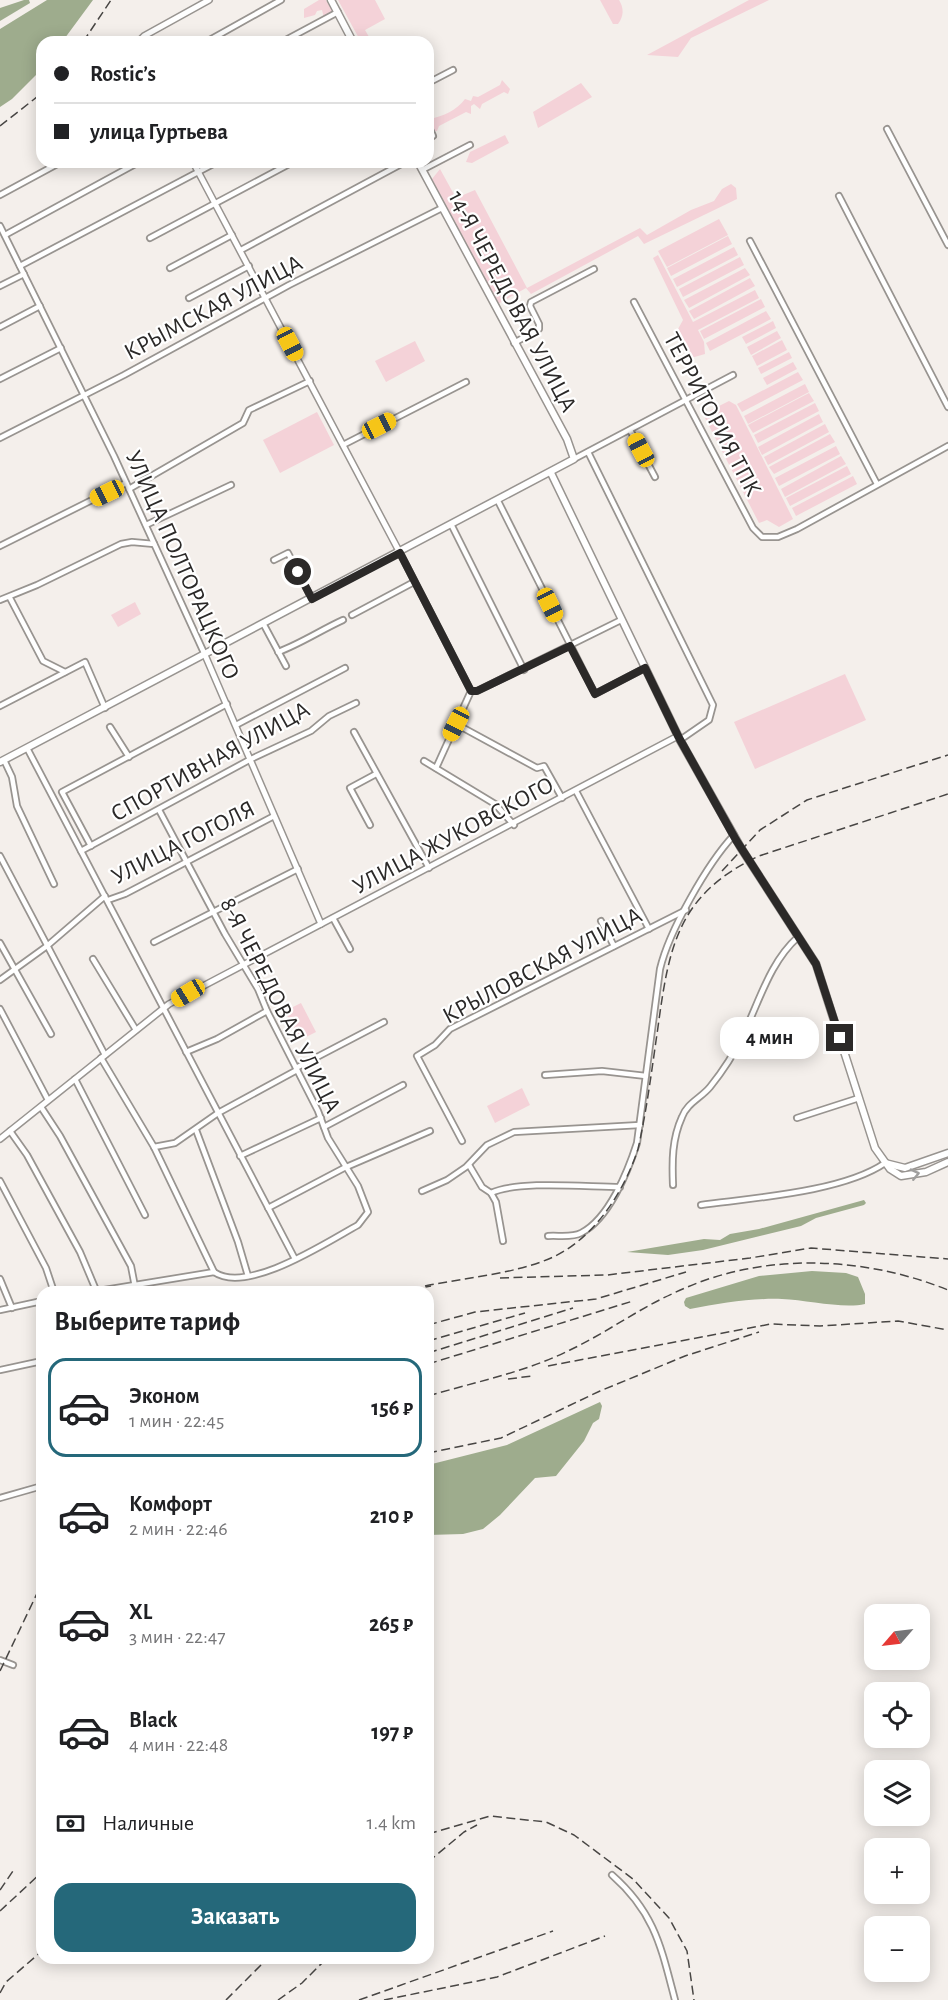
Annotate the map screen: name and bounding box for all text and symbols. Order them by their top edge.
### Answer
text: Rostic’s [90,63,156,85]
text: улица Гуртьева [90,121,228,143]
street label: 14-Я ЧЕРЕДОВАЯ УЛИЦА [444,187,581,416]
street label: КРЫМСКАЯ УЛИЦА [120,251,307,365]
car [274,324,306,364]
street label: ТЕРРИТОРИЯ ТПК [659,329,765,500]
car [359,410,399,442]
car [625,430,657,470]
street label: УЛИЦА ПОЛТОРАЦКОГО [121,447,243,684]
car [87,477,127,509]
route start [284,558,311,585]
car [534,585,566,625]
street label: СПОРТИВНАЯ УЛИЦА [107,697,314,826]
car [440,704,472,744]
street label: УЛИЦА ЖУКОВСКОГО [349,773,558,899]
street label: УЛИЦА ГОГОЛЯ [108,796,259,889]
street label: 8-Я ЧЕРЕДОВАЯ УЛИЦА [215,894,345,1117]
street label: КРЫЛОВСКАЯ УЛИЦА [439,903,646,1029]
car [168,976,208,1010]
callout: 4 мин [720,1017,819,1059]
route end [826,1024,853,1051]
text: 4 мин [746,1028,793,1048]
one-way arrow [909,1169,919,1182]
text: Выберите тариф [54,1308,240,1335]
icon: car [57,1381,111,1435]
text: Эконом [129,1385,200,1407]
text: 156 ₽ [371,1397,413,1419]
text: 1 мин · 22:45 [129,1411,224,1431]
icon: car [57,1489,111,1543]
text: Комфорт [129,1493,212,1515]
text: 210 ₽ [370,1505,413,1527]
text: 2 мин · 22:46 [129,1519,228,1539]
icon: car [57,1597,111,1651]
text: XL [129,1601,152,1623]
north arrow [864,1604,930,1670]
map controls [864,1604,930,1982]
text: 265 ₽ [369,1613,413,1635]
text: 3 мин · 22:47 [129,1627,226,1647]
button: locate [864,1682,930,1748]
icon: car [57,1705,111,1759]
text: Black [129,1709,177,1731]
text: 197 ₽ [371,1721,413,1743]
text: 4 мин · 22:48 [129,1735,228,1755]
button: layers [864,1760,930,1826]
icon: cash [54,1807,87,1840]
text: Наличные [102,1812,194,1834]
text: 1.4 km [367,1813,416,1833]
button: + [864,1838,930,1904]
button: Заказать [54,1883,416,1952]
button: − [864,1916,930,1982]

